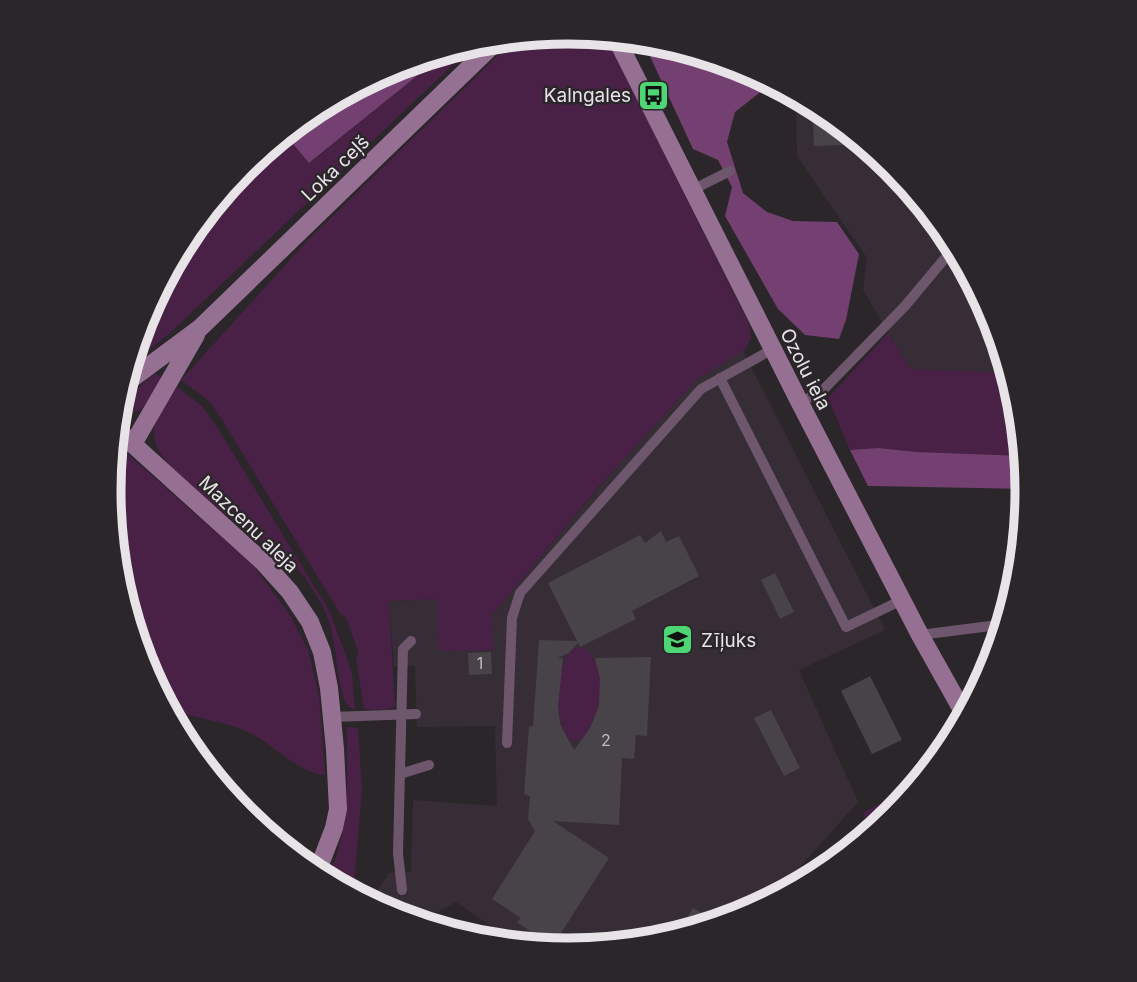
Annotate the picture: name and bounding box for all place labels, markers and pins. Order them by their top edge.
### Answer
bus stop icon: Kalngales [637,78,671,112]
place label: Kalngales [544,84,631,107]
school or university icon: Zīļuks [661,623,695,657]
place label: Zīļuks [701,629,756,652]

